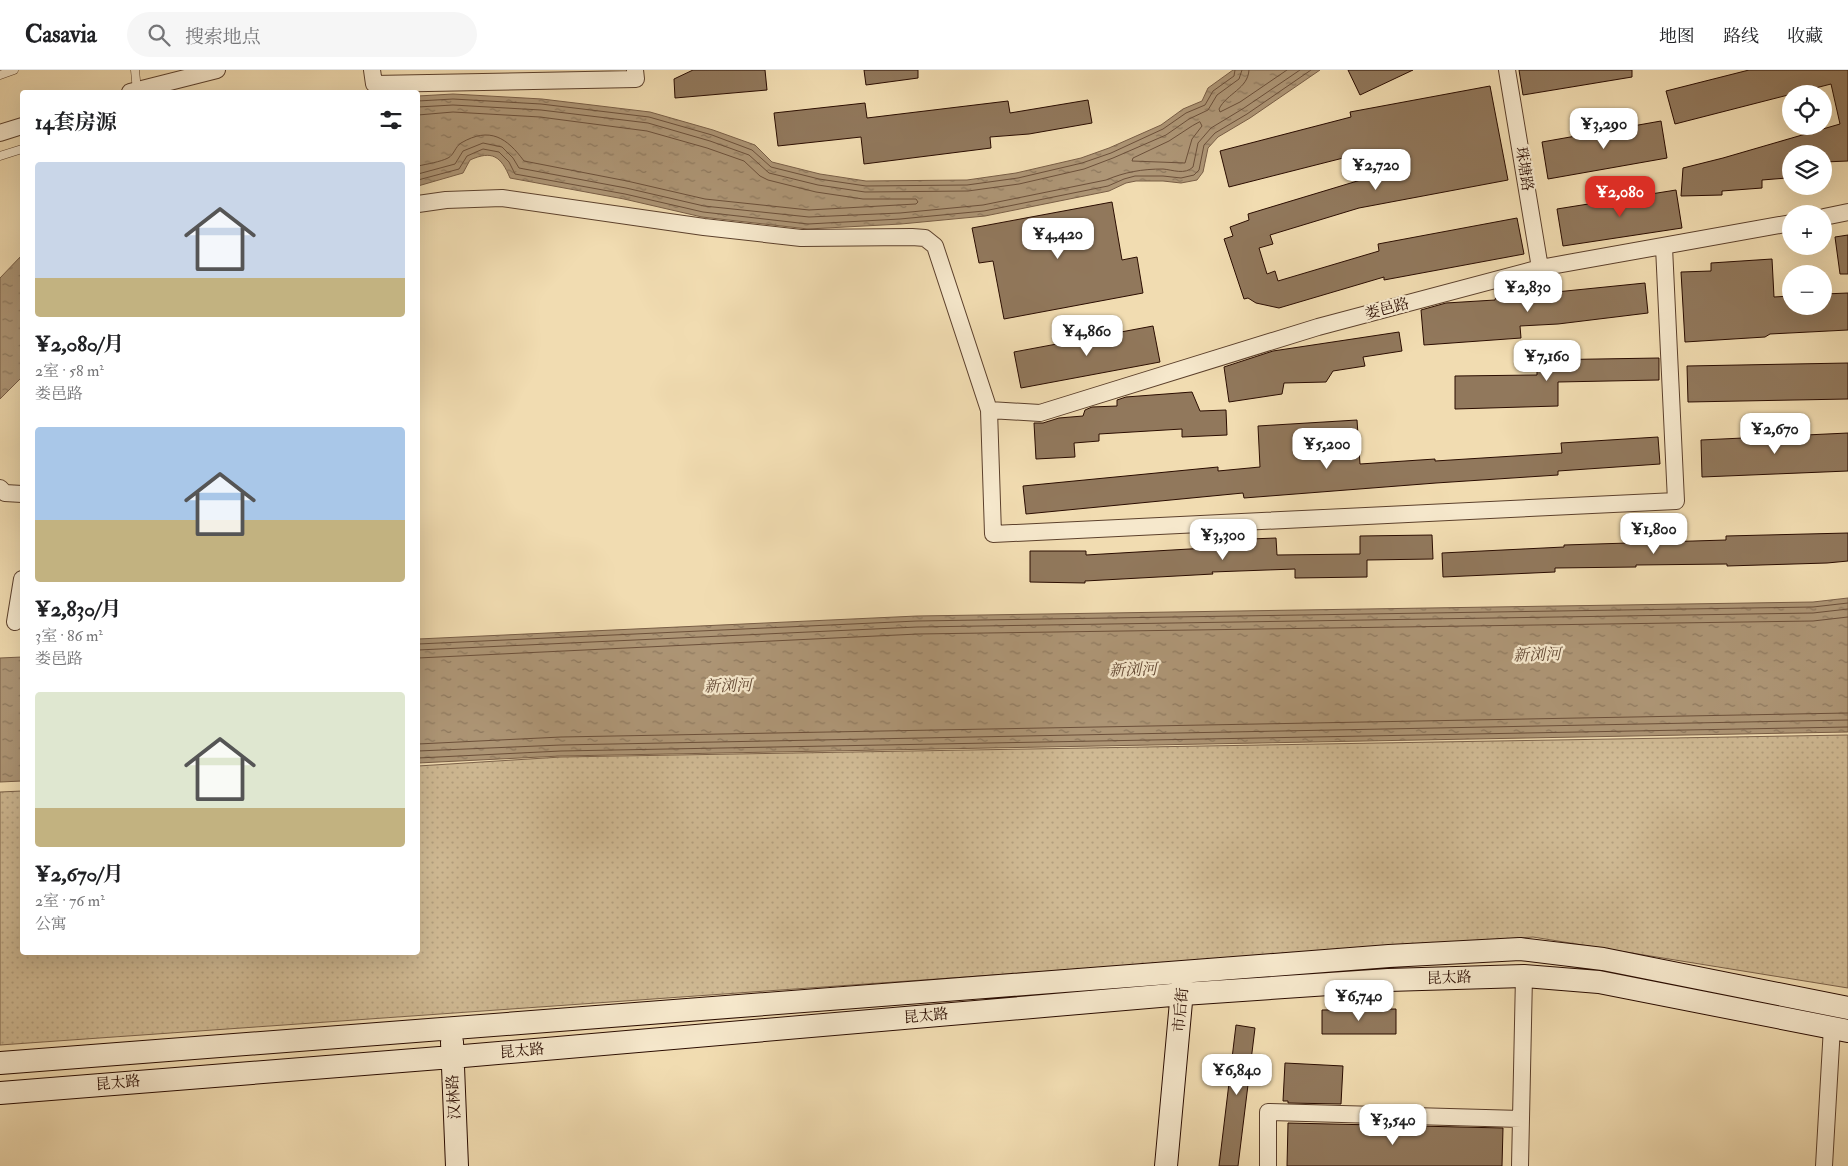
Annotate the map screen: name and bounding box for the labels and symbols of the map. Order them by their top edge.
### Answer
pin: ¥3,290 [1563,108,1645,150]
street label: 珠塘路 [1511,145,1537,193]
pin: ¥2,720 [1335,148,1417,191]
pin: ¥2,080 [1579,176,1661,218]
pin: ¥4,420 [1017,218,1099,260]
pin: ¥2,830 [1487,270,1569,313]
street label: 娄邑路 [1363,294,1411,324]
pin: ¥4,860 [1046,314,1128,357]
pin: ¥7,160 [1506,340,1588,382]
pin: ¥2,670 [1734,412,1816,455]
pin: ¥5,200 [1286,428,1368,470]
pin: ¥1,800 [1613,512,1695,555]
pin: ¥3,300 [1182,518,1264,561]
water label: 新浏河 [1513,644,1564,666]
water label: 新浏河 [1109,659,1160,681]
water label: 新浏河 [704,675,755,697]
street label: 昆太路 [1426,968,1472,988]
pin: ¥6,740 [1318,980,1400,1022]
street label: 市后街 [1170,987,1192,1033]
street label: 昆太路 [903,1005,949,1027]
street label: 昆太路 [499,1040,545,1062]
pin: ¥6,840 [1196,1054,1278,1096]
street label: 昆太路 [95,1072,141,1094]
street label: 汉林路 [443,1074,465,1120]
pin: ¥3,540 [1352,1104,1434,1146]

